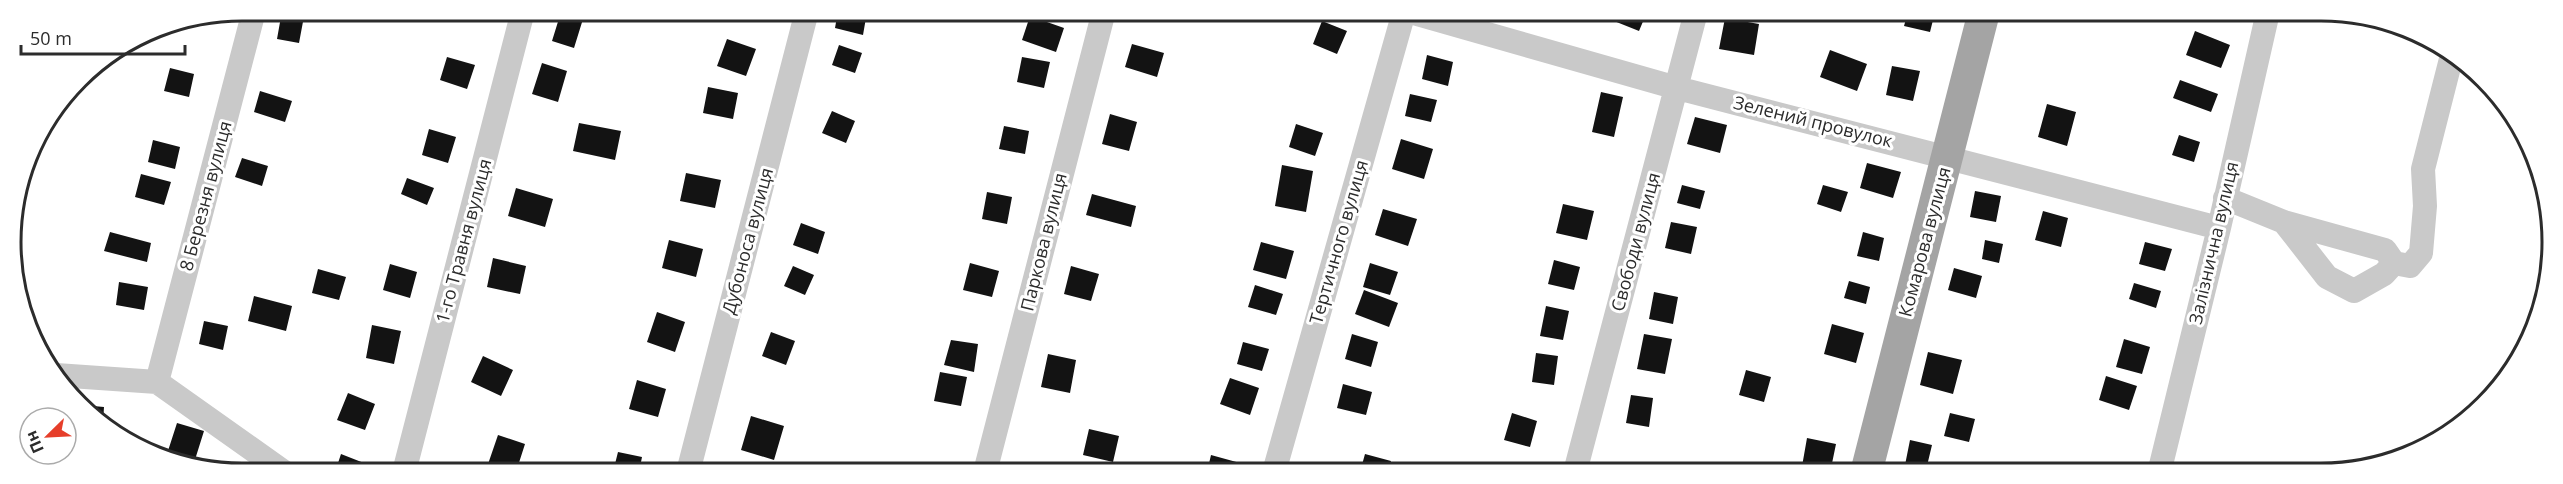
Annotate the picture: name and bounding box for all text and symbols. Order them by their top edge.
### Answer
scale bar [21,18,184,56]
text: 50 m [30,26,72,50]
street label: Зелений провулок [1731,90,1896,153]
street label: 8 Березня вулиця [173,118,237,273]
street label: 1-го Травня вулиця [430,156,496,325]
street label: Тертичного вулиця [1303,157,1373,327]
street label: Залізнична вулиця [2183,159,2243,326]
street label: Комарова вулиця [1892,164,1956,319]
street label: Дубоноса вулиця [716,165,778,317]
street label: Паркова вулиця [1014,170,1072,313]
street label: Свободи вулиця [1605,170,1665,314]
north arrow [18,406,78,466]
text: Пн [20,427,49,457]

